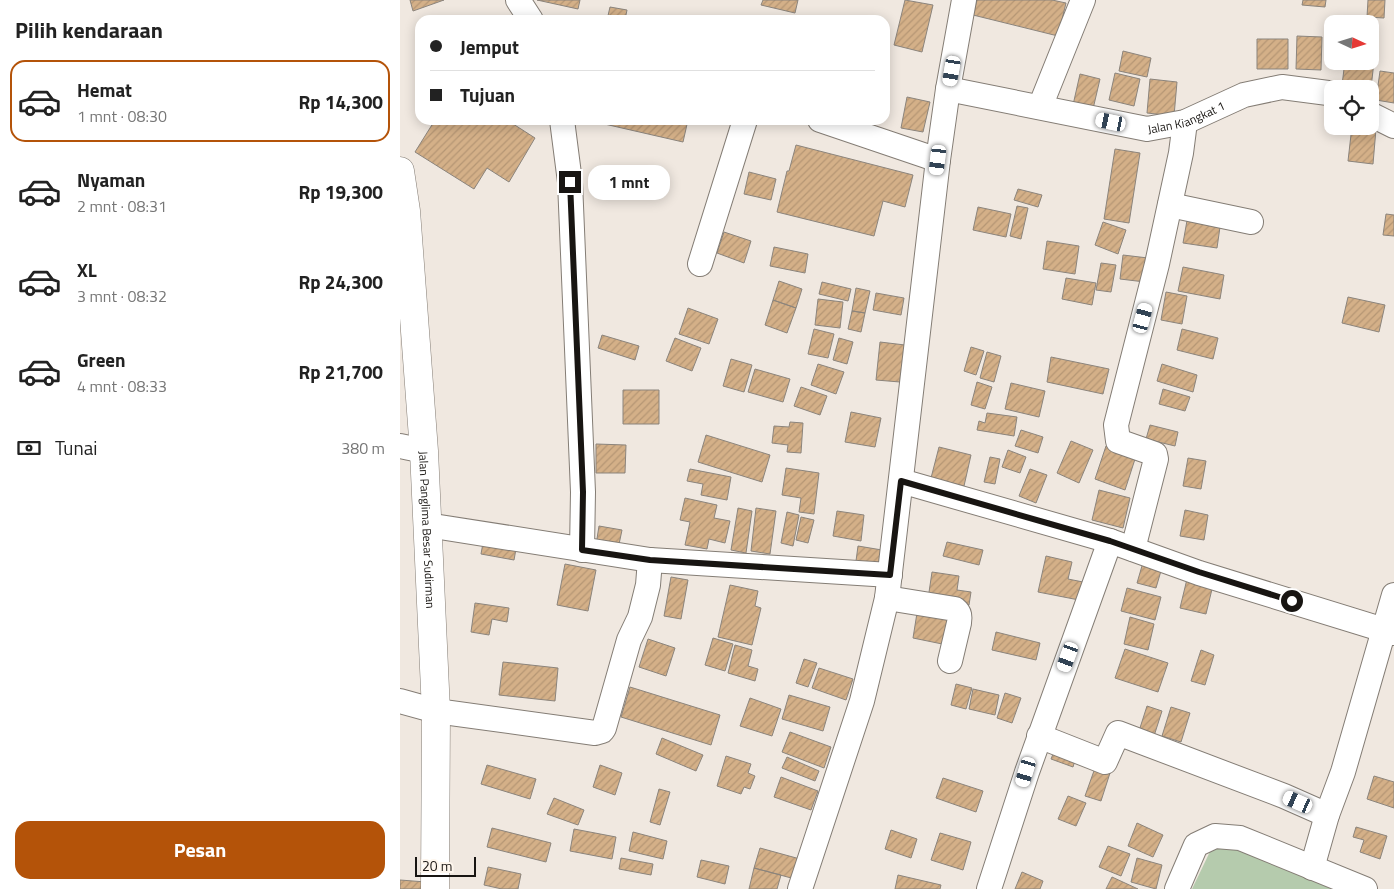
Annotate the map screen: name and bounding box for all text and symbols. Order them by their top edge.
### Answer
text: Pilih kendaraan [15,13,163,47]
north arrow [1324,15,1379,70]
map controls [1324,15,1379,135]
text: Jemput [460,32,519,61]
car [942,55,961,87]
text: Hemat [77,75,132,104]
icon: car [17,79,62,124]
text: Tujuan [460,80,515,109]
button: locate [1324,80,1379,135]
text: Rp 14,300 [299,87,383,116]
street label: Jalan Kiangkat 1 [1146,96,1228,138]
text: 1 mnt · 08:30 [77,104,167,128]
car [1094,112,1127,132]
car [928,144,947,176]
callout: 1 mnt [588,164,670,200]
text: Nyaman [77,165,145,194]
icon: car [17,169,62,214]
text: 1 mnt [609,170,649,194]
route end [559,171,581,193]
text: Rp 19,300 [299,177,383,206]
text: 2 mnt · 08:31 [77,194,167,218]
text: XL [77,255,97,284]
icon: car [17,259,62,304]
text: Rp 24,300 [299,267,383,296]
text: 3 mnt · 08:32 [77,284,167,308]
car [1131,302,1154,334]
text: Green [77,345,126,374]
icon: car [17,349,62,394]
text: Rp 21,700 [299,357,383,386]
text: 4 mnt · 08:33 [77,374,167,398]
text: Tunai [55,433,97,462]
icon: cash [15,434,43,462]
text: 380 m [341,436,385,460]
street label: Jalan Panglima Besar Sudirman [415,451,441,609]
route start [1281,590,1303,612]
car [1055,640,1080,674]
car [1014,755,1037,789]
car [1281,789,1314,815]
button: Pesan [15,821,385,879]
scale bar [415,854,476,877]
text: 20 m [422,855,452,876]

